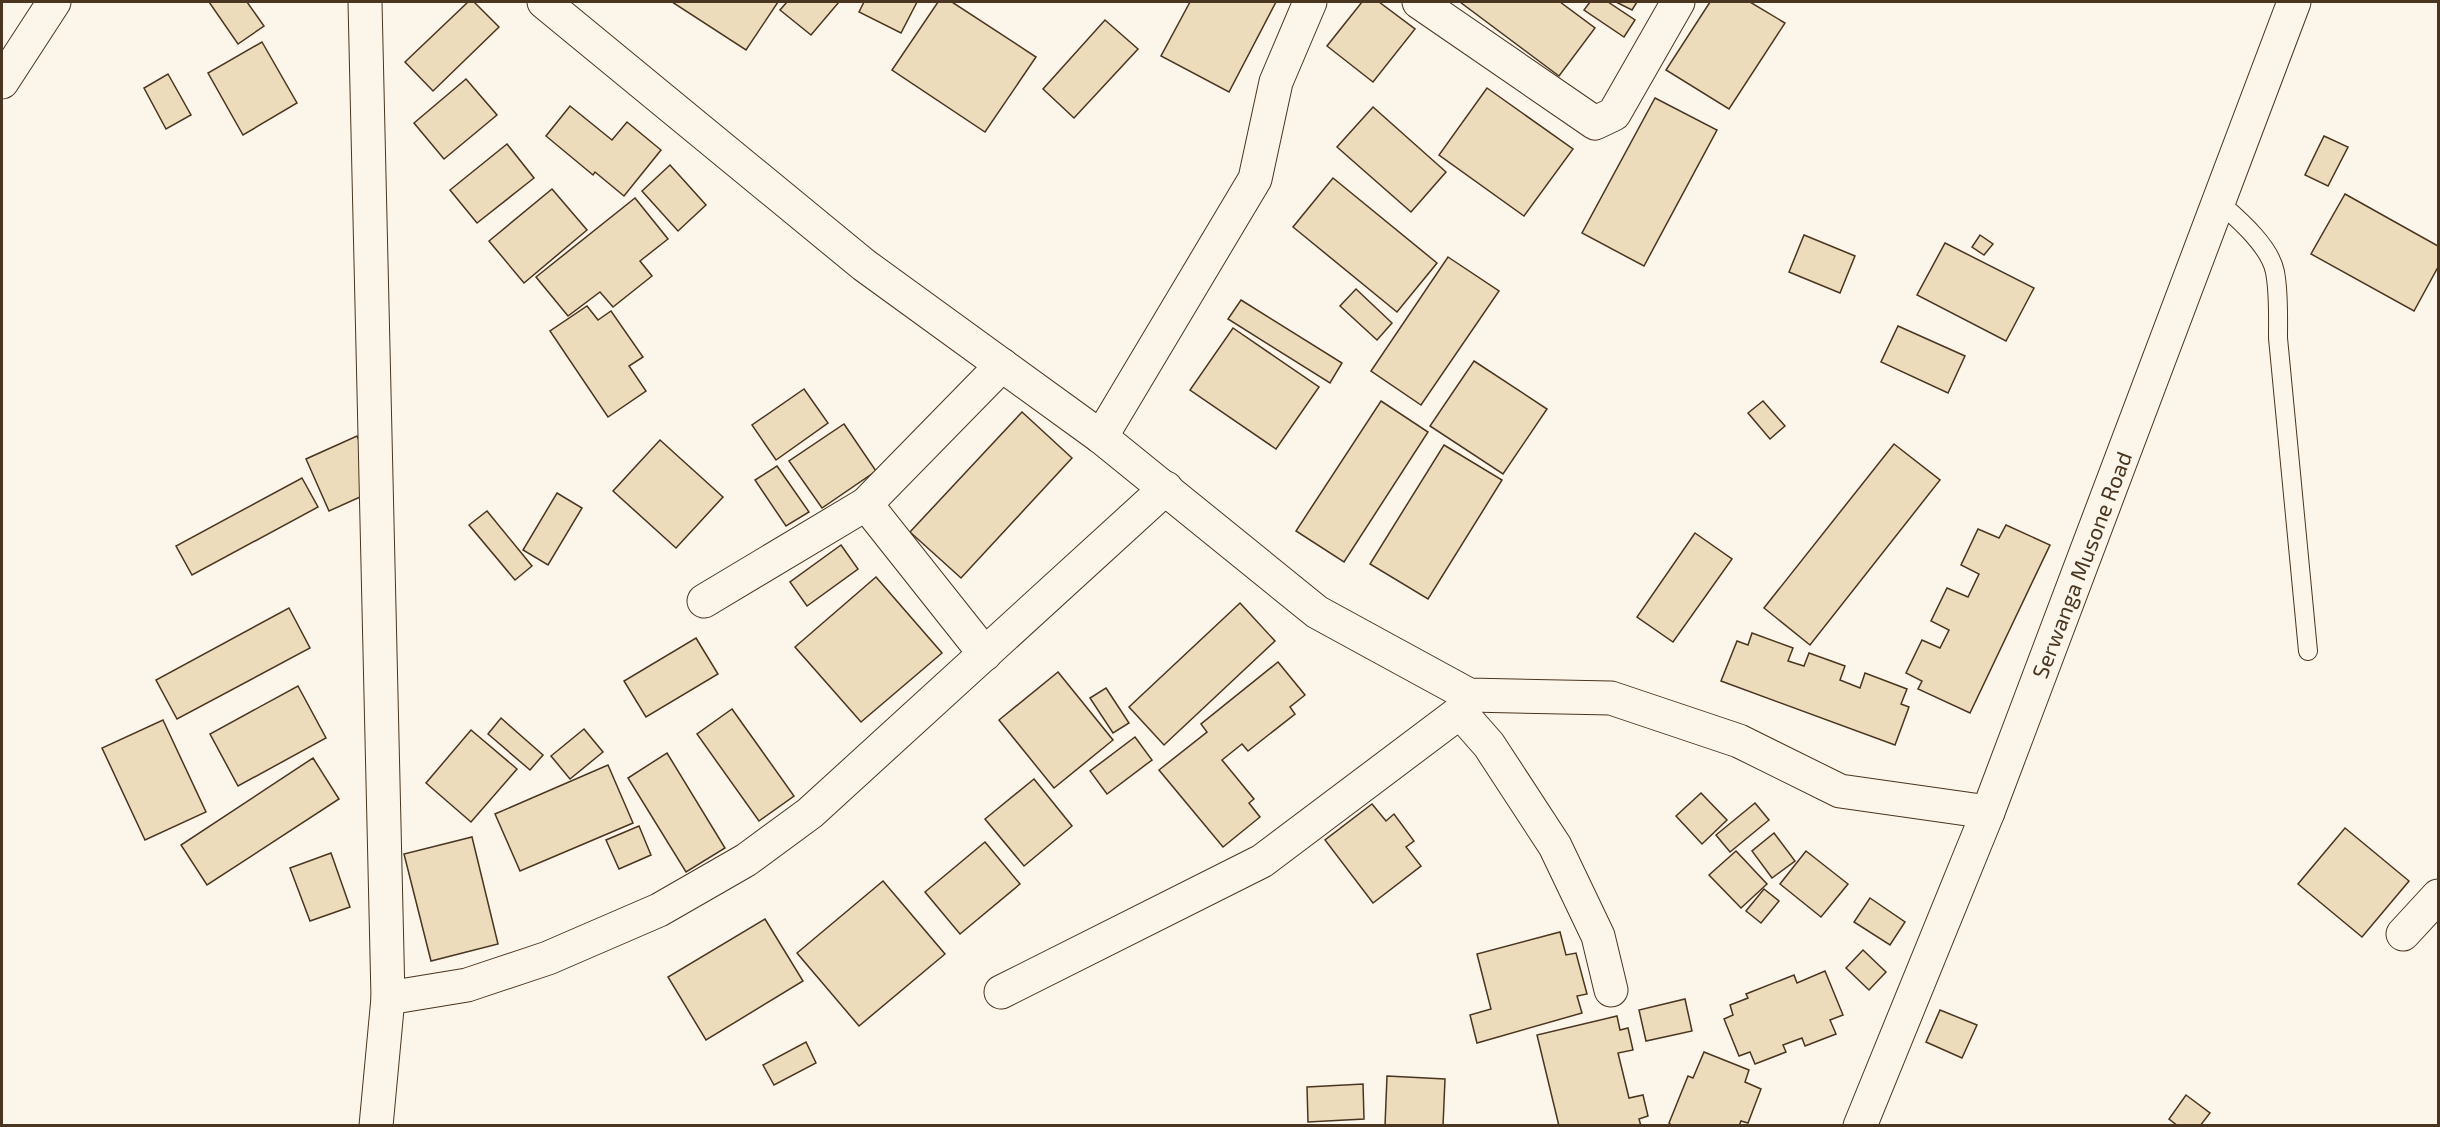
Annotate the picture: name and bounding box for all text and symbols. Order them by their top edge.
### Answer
street label: Serwanga Musone Road [2026,448,2136,682]

